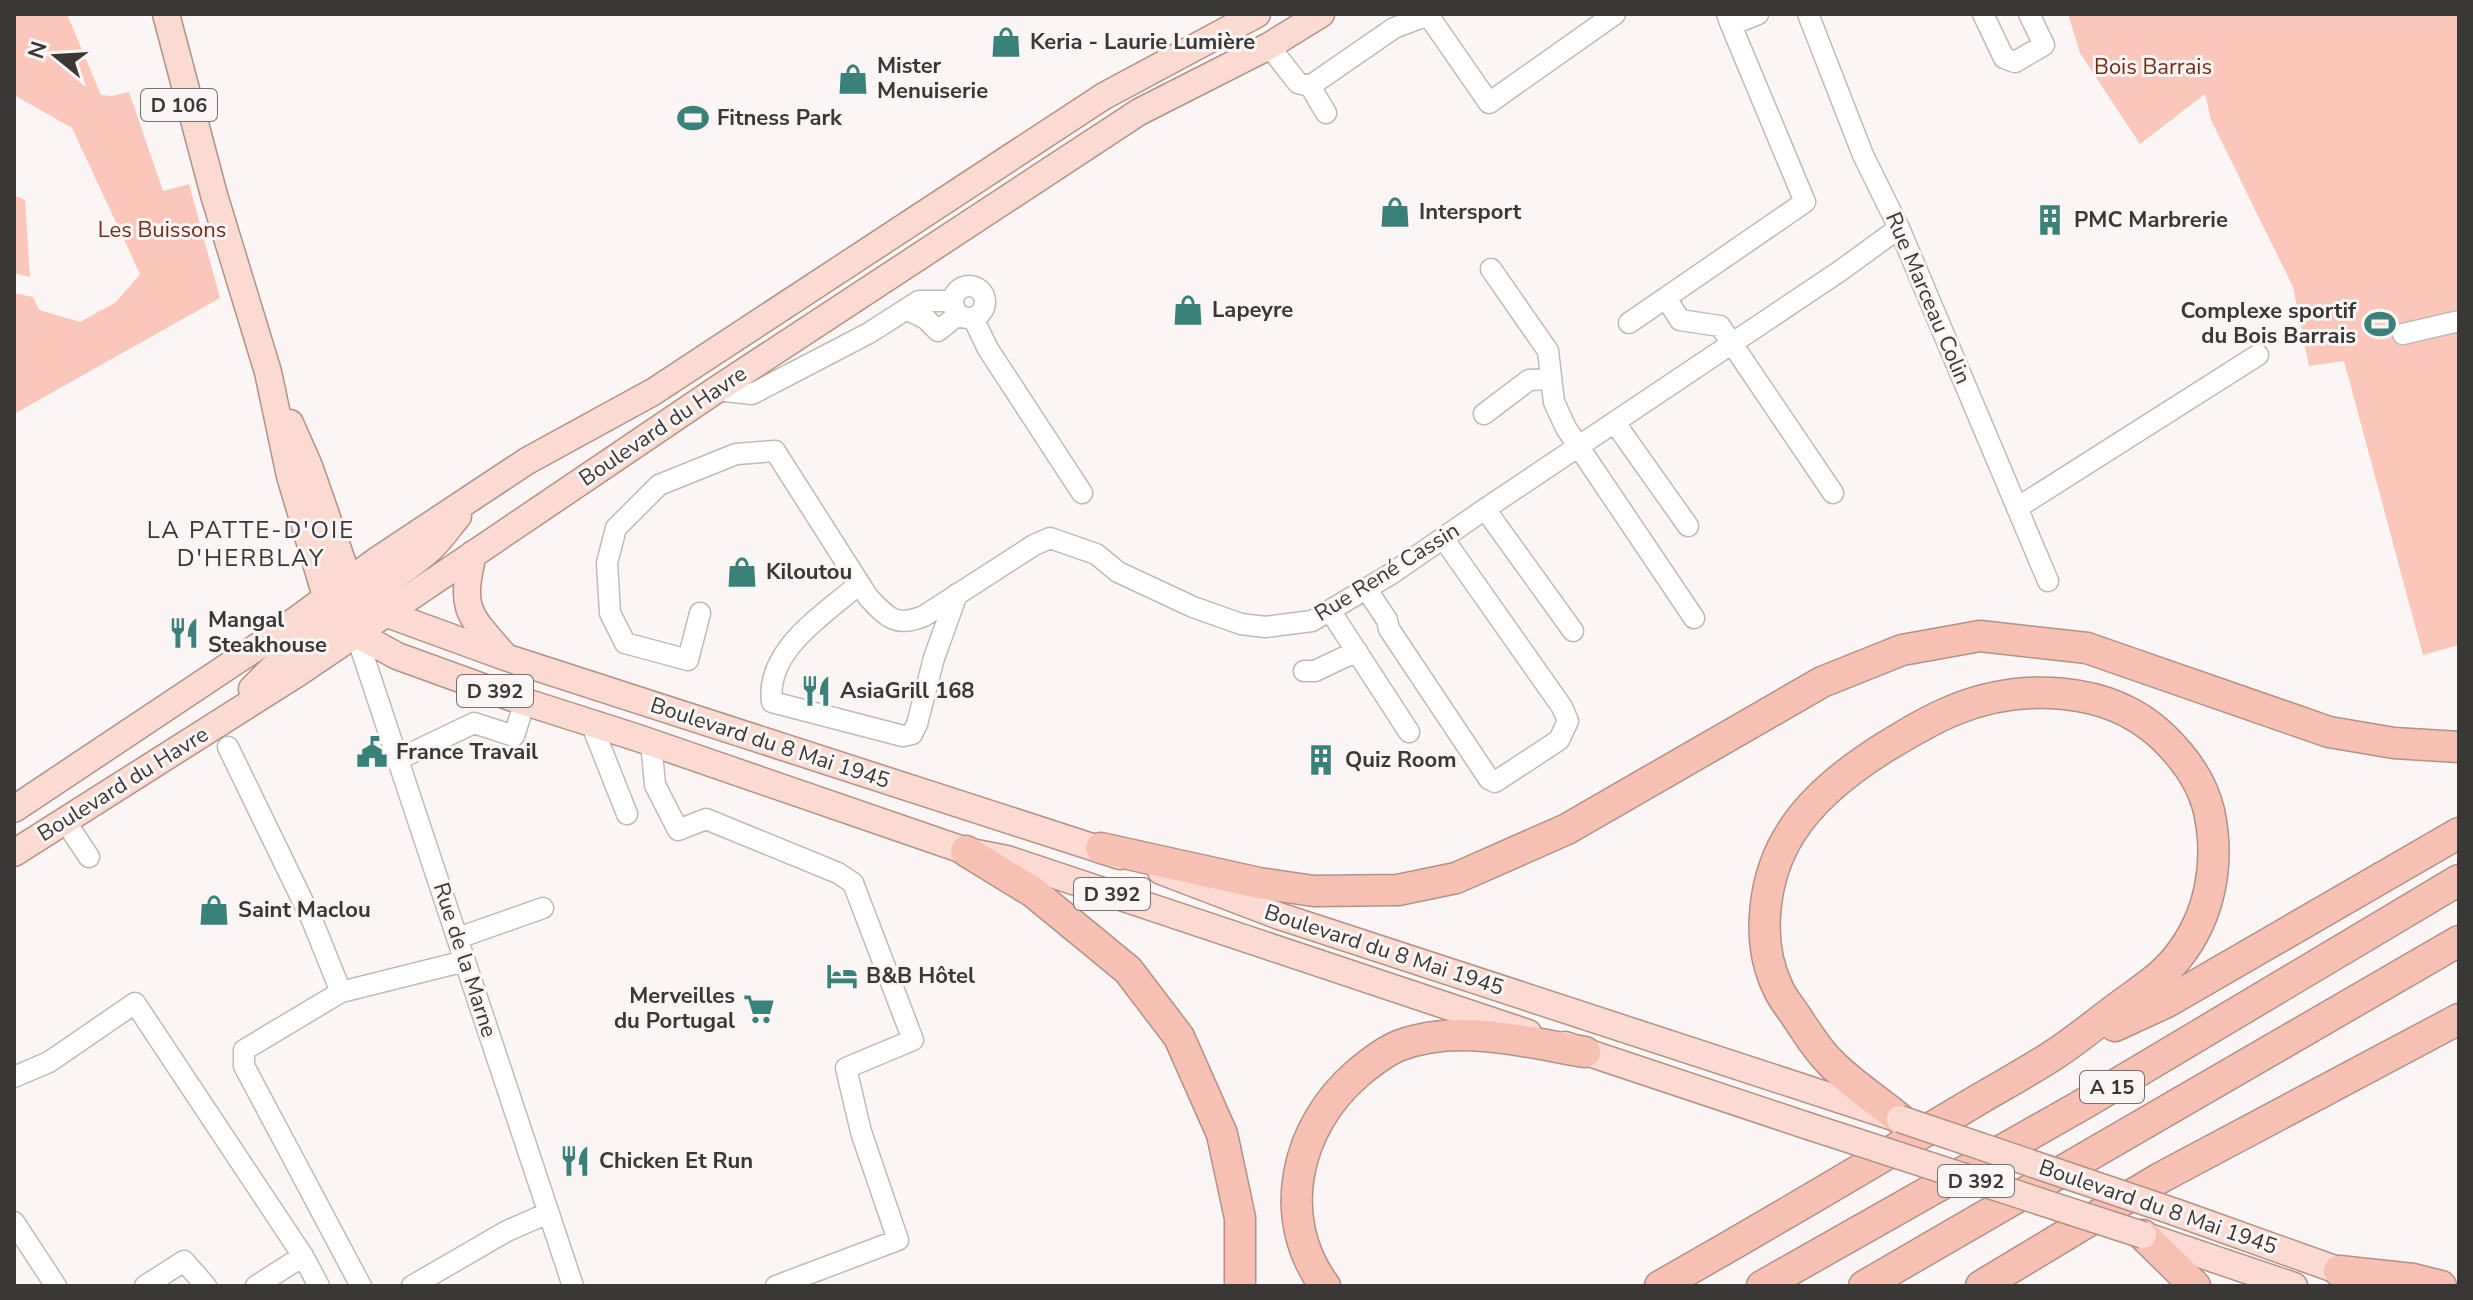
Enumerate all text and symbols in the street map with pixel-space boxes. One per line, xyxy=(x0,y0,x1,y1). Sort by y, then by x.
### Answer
north arrow xyxy=(16,16,96,96)
shop icon: Keria - Laurie Lumière xyxy=(989,25,1023,59)
place label: Keria - Laurie Lumière xyxy=(1030,27,1255,57)
text: N xyxy=(21,38,55,63)
place label: Mister Menuiserie xyxy=(877,51,988,106)
park label: Bois Barrais xyxy=(2094,52,2212,82)
shop icon: Mister Menuiserie xyxy=(836,62,870,96)
road number: D 106 xyxy=(141,89,217,121)
sports icon: Fitness Park xyxy=(676,101,710,135)
place label: Fitness Park xyxy=(717,103,843,133)
shop icon: Intersport xyxy=(1378,195,1412,229)
place label: Intersport xyxy=(1419,197,1522,227)
building icon: PMC Marbrerie xyxy=(2033,203,2067,237)
place label: PMC Marbrerie xyxy=(2074,205,2228,235)
street label: Rue Marceau Colin xyxy=(1878,207,1978,389)
park label: Les Buissons xyxy=(98,215,226,245)
shop icon: Lapeyre xyxy=(1171,293,1205,327)
place label: Lapeyre xyxy=(1212,295,1293,325)
place label: Complexe sportif du Bois Barrais xyxy=(2180,296,2357,351)
sports icon: Complexe sportif du Bois Barrais xyxy=(2363,307,2397,341)
street label: Boulevard du Havre xyxy=(573,359,753,493)
district label: LA PATTE-D'OIE D'HERBLAY xyxy=(147,514,355,574)
street label: Rue René Cassin xyxy=(1309,515,1465,629)
shop icon: Kiloutou xyxy=(725,555,759,589)
place label: Kiloutou xyxy=(766,557,852,587)
place label: Mangal Steakhouse xyxy=(208,605,327,660)
restaurant icon: Mangal Steakhouse xyxy=(167,616,201,650)
restaurant icon: AsiaGrill 168 xyxy=(799,674,833,708)
road number: D 392 xyxy=(457,675,533,707)
place label: AsiaGrill 168 xyxy=(840,676,975,706)
street label: Boulevard du 8 Mai 1945 xyxy=(646,690,894,796)
street label: Boulevard du Havre xyxy=(32,719,214,849)
public building icon: France Travail xyxy=(355,735,389,769)
place label: France Travail xyxy=(396,737,538,767)
building icon: Quiz Room xyxy=(1304,743,1338,777)
place label: Quiz Room xyxy=(1345,745,1456,775)
road number: D 392 xyxy=(1074,878,1150,910)
street label: Rue de la Marne xyxy=(426,879,504,1041)
shop icon: Saint Maclou xyxy=(197,893,231,927)
place label: Saint Maclou xyxy=(238,895,371,925)
street label: Boulevard du 8 Mai 1945 xyxy=(1260,897,1508,1003)
hotel icon: B&B Hôtel xyxy=(825,959,859,993)
place label: B&B Hôtel xyxy=(866,961,975,991)
place label: Merveilles du Portugal xyxy=(614,981,735,1036)
supermarket icon: Merveilles du Portugal xyxy=(742,992,776,1026)
road number: A 15 xyxy=(2080,1071,2144,1103)
restaurant icon: Chicken Et Run xyxy=(558,1144,592,1178)
place label: Chicken Et Run xyxy=(599,1146,753,1176)
street label: Boulevard du 8 Mai 1945 xyxy=(2035,1152,2281,1262)
road number: D 392 xyxy=(1938,1165,2014,1197)

